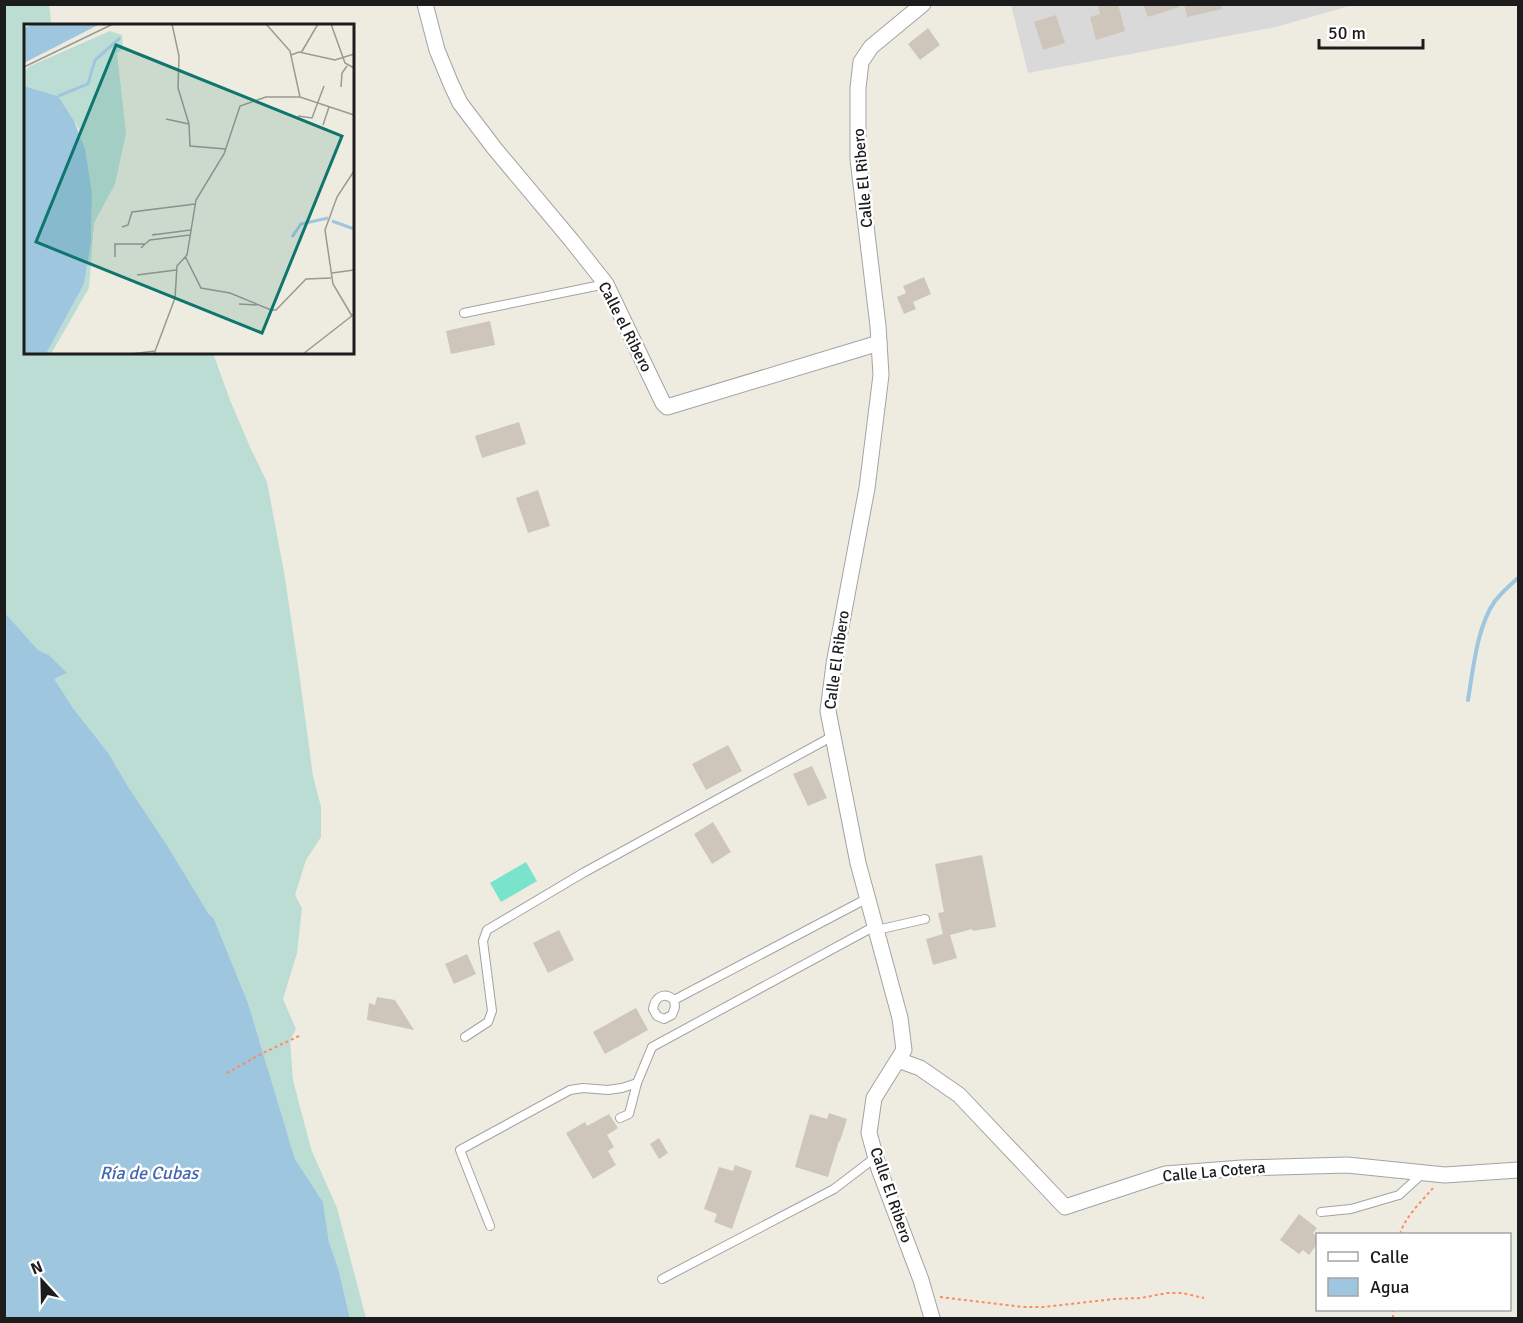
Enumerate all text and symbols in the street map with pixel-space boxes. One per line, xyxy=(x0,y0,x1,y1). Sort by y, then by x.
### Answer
scale bar xyxy=(1319,12,1422,50)
text: 50 m xyxy=(1328,22,1366,44)
inset map xyxy=(24,24,354,354)
street label: Calle El Ribero xyxy=(849,127,877,229)
street label: Calle el Ribero xyxy=(594,278,656,376)
street label: Calle El Ribero xyxy=(820,609,854,711)
street label: Calle El Ribero xyxy=(865,1145,917,1245)
street label: Calle La Cotera xyxy=(1162,1158,1266,1186)
water label: Ría de Cubas xyxy=(100,1162,200,1184)
legend xyxy=(1316,1233,1511,1311)
text: Calle xyxy=(1370,1246,1409,1268)
north arrow xyxy=(12,1251,72,1311)
text: N xyxy=(28,1257,46,1279)
text: Agua xyxy=(1370,1276,1409,1298)

